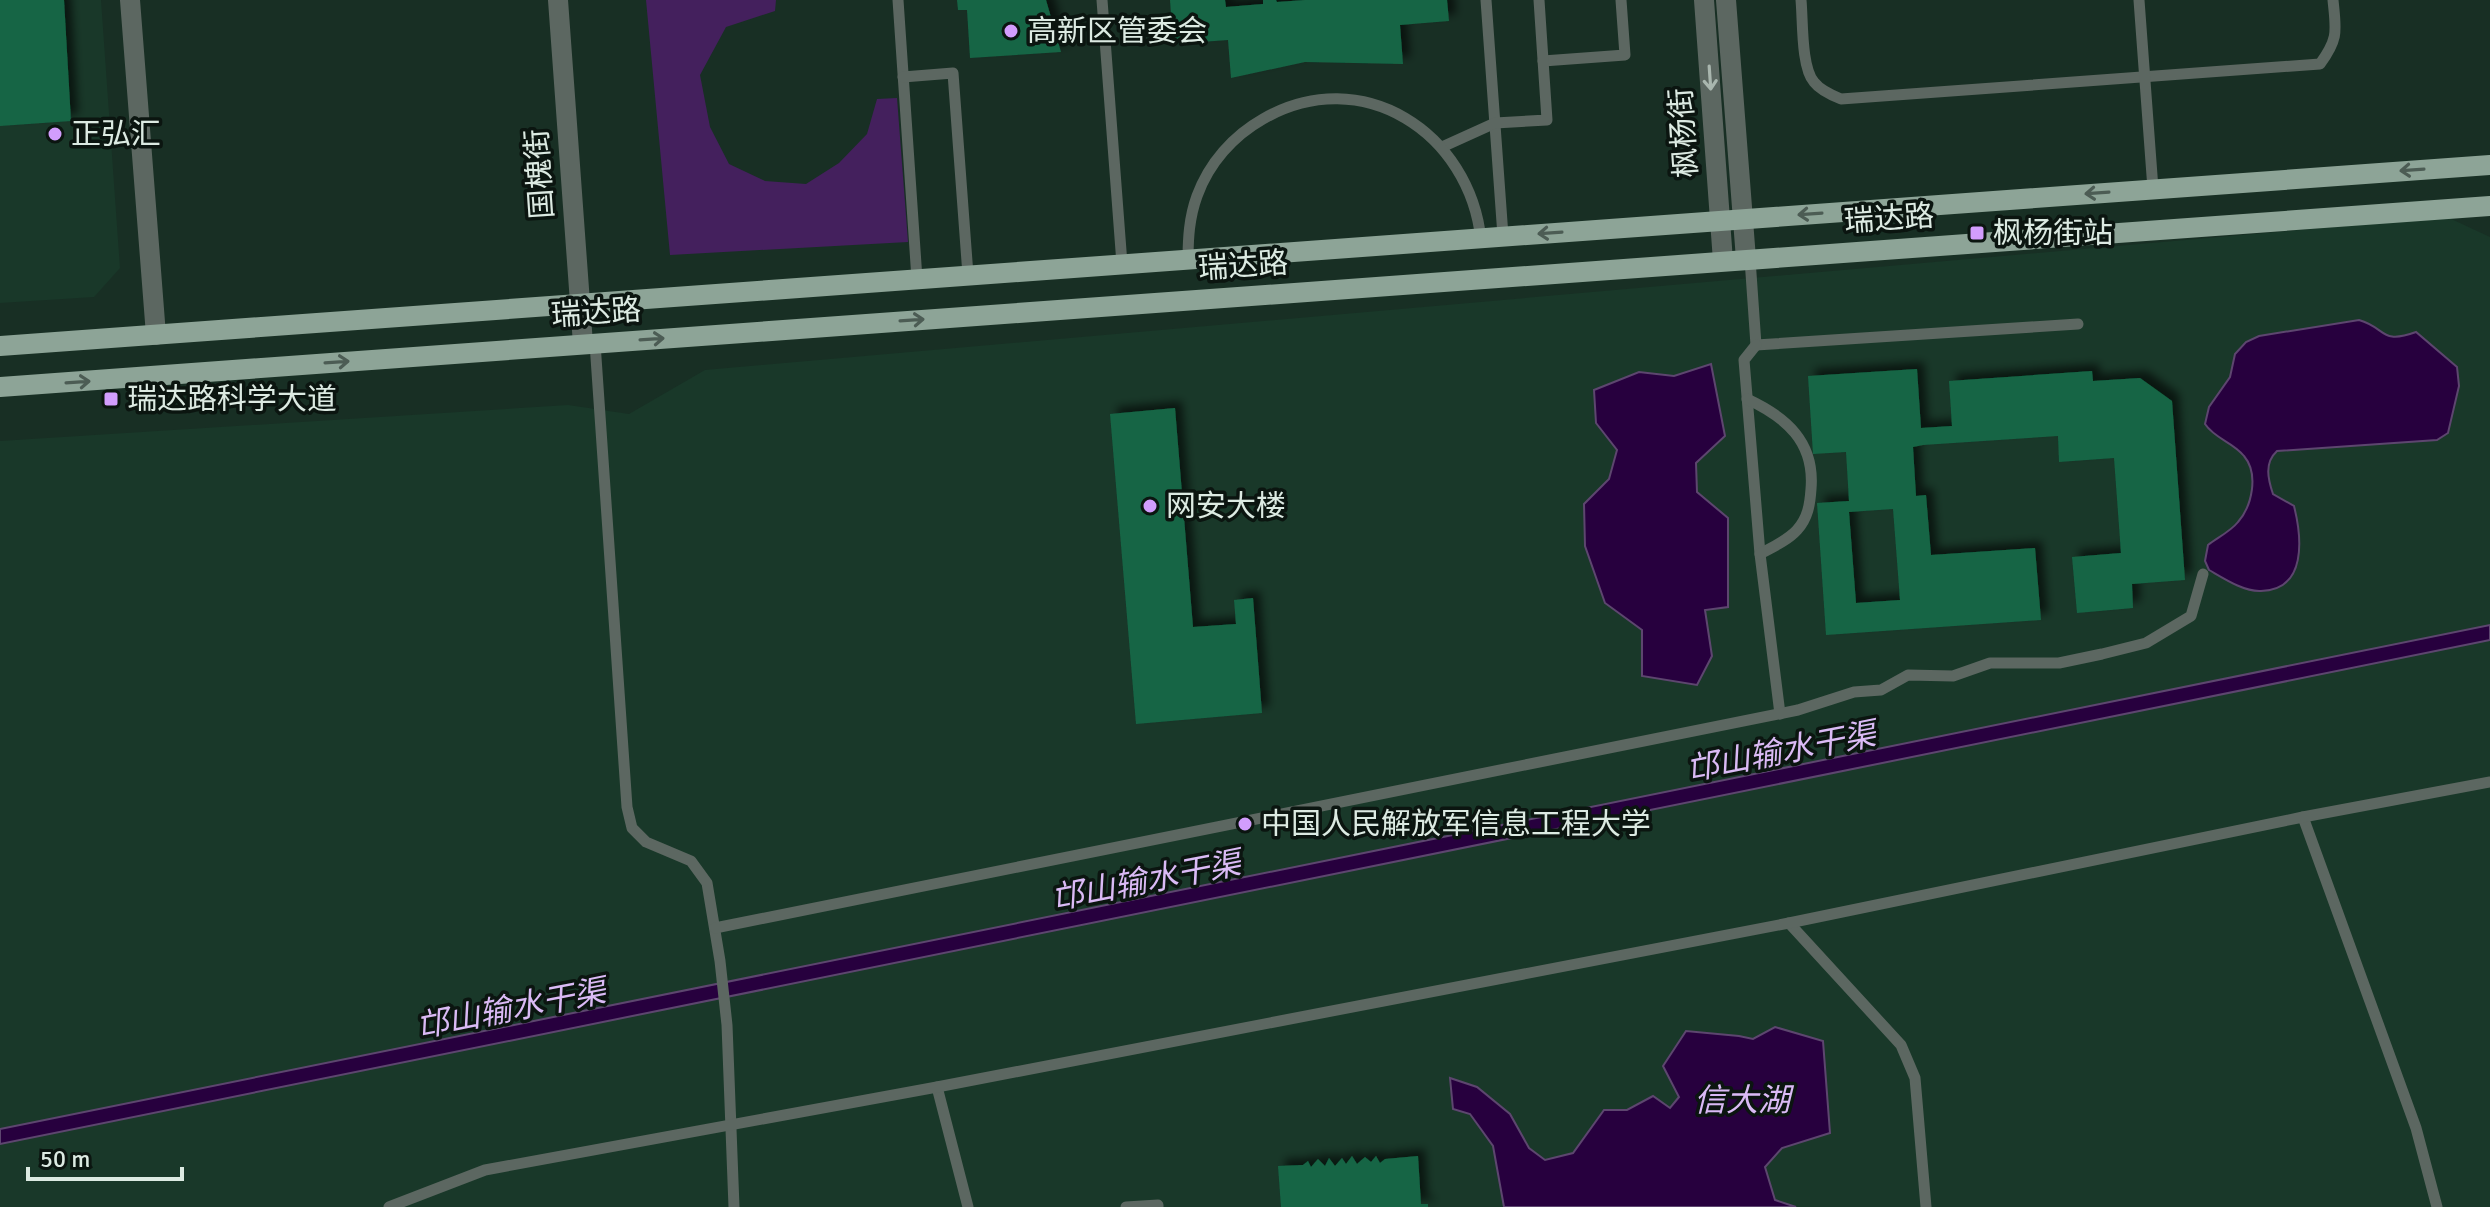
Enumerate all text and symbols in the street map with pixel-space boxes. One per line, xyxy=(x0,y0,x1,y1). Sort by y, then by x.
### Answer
place label: 高新区管委会 xyxy=(1027,13,1207,50)
marker: 高新区管委会 xyxy=(1002,22,1020,40)
one-way arrow xyxy=(1702,64,1717,91)
street label: 枫杨街 xyxy=(1662,87,1706,179)
place label: 正弘汇 xyxy=(71,116,161,153)
marker: 正弘汇 xyxy=(46,125,64,143)
street label: 国槐街 xyxy=(518,128,562,220)
one-way arrow xyxy=(2399,163,2426,178)
one-way arrow xyxy=(2084,186,2111,201)
street label: 瑞达路 xyxy=(1843,197,1935,241)
one-way arrow xyxy=(1797,207,1824,222)
place label: 枫杨街站 xyxy=(1993,215,2113,252)
marker: 枫杨街站 xyxy=(1968,224,1986,242)
one-way arrow xyxy=(1537,226,1564,241)
street label: 瑞达路 xyxy=(1197,244,1289,288)
street label: 瑞达路 xyxy=(550,291,642,335)
one-way arrow xyxy=(898,312,924,327)
one-way arrow xyxy=(638,331,665,346)
one-way arrow xyxy=(323,354,350,369)
one-way arrow xyxy=(64,374,91,389)
place label: 瑞达路科学大道 xyxy=(127,381,337,418)
marker: 瑞达路科学大道 xyxy=(102,390,120,408)
place label: 网安大楼 xyxy=(1166,488,1286,525)
marker: 网安大楼 xyxy=(1141,497,1159,515)
water label: 邙山输水干渠 xyxy=(1683,714,1883,789)
place label: 中国人民解放军信息工程大学 xyxy=(1261,806,1651,843)
marker: 中国人民解放军信息工程大学 xyxy=(1236,815,1254,833)
water label: 邙山输水干渠 xyxy=(1048,843,1248,918)
water label: 邙山输水干渠 xyxy=(413,971,613,1046)
water label: 信大湖 xyxy=(1694,1081,1795,1120)
scale bar xyxy=(28,1131,182,1181)
text: 50 m xyxy=(40,1144,90,1174)

